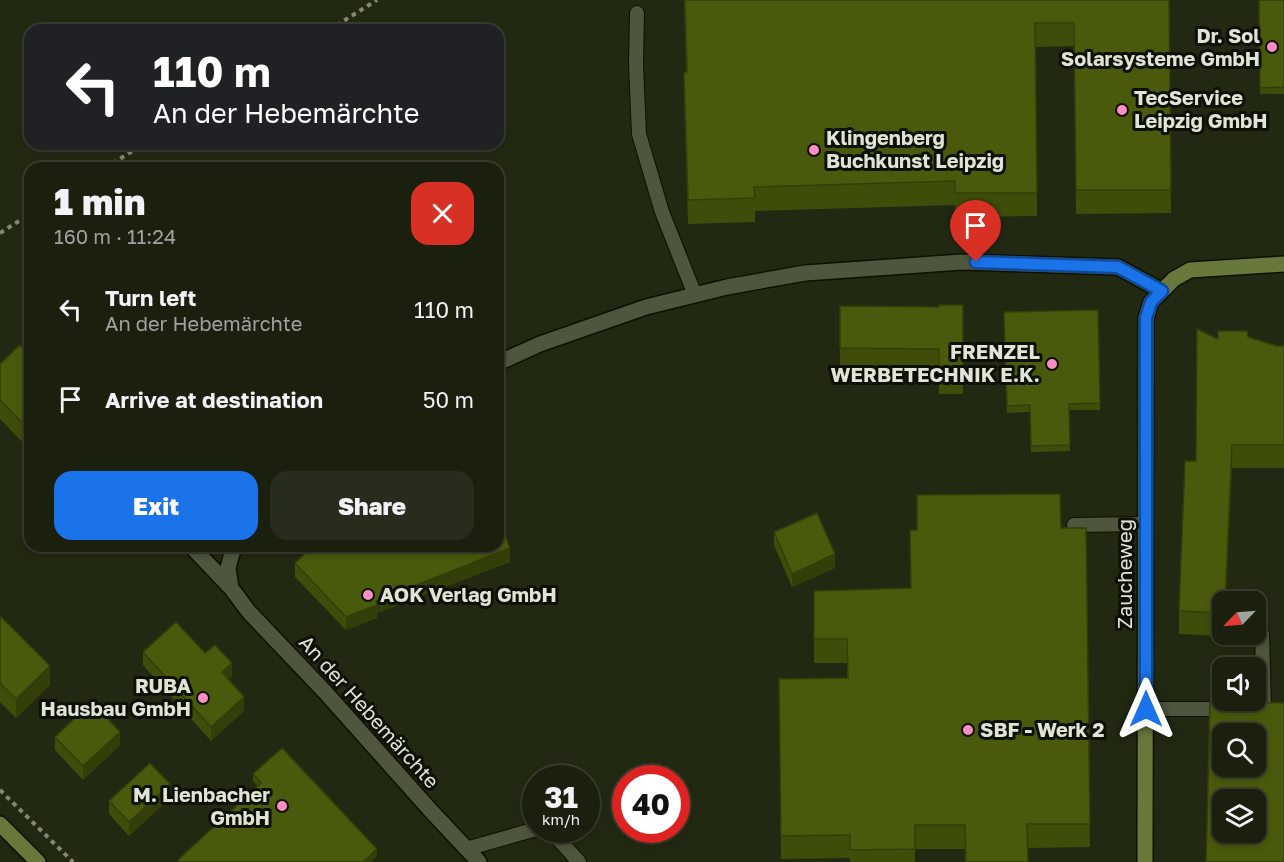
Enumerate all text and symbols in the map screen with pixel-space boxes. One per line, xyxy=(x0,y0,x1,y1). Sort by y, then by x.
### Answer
place label: Dr. Sol Solarsysteme GmbH xyxy=(1061,23,1260,70)
marker: Dr. Sol Solarsysteme GmbH xyxy=(1265,40,1279,54)
text: 110 m xyxy=(153,46,271,96)
icon: left xyxy=(54,48,132,126)
place label: TecService Leipzig GmbH xyxy=(1134,85,1268,132)
text: An der Hebemärchte xyxy=(153,97,419,129)
marker: TecService Leipzig GmbH xyxy=(1115,103,1129,117)
place label: Klingenberg Buchkunst Leipzig xyxy=(826,125,1004,172)
marker: Klingenberg Buchkunst Leipzig xyxy=(807,143,821,157)
text: 1 min xyxy=(54,180,145,223)
button: close xyxy=(411,182,474,245)
pin xyxy=(950,200,1001,262)
icon: arrive xyxy=(959,209,992,242)
text: 160 m · 11:24 xyxy=(54,224,176,248)
text: Turn left xyxy=(105,284,196,311)
icon: left xyxy=(54,293,87,326)
text: 110 m xyxy=(414,296,474,323)
text: An der Hebemärchte xyxy=(105,311,302,335)
place label: FRENZEL WERBETECHNIK E.K. xyxy=(831,339,1040,386)
marker: FRENZEL WERBETECHNIK E.K. xyxy=(1045,357,1059,371)
icon: arrive xyxy=(54,383,87,416)
text: Arrive at destination xyxy=(105,386,323,413)
text: 50 m xyxy=(423,386,474,413)
button: Exit xyxy=(54,471,258,540)
button: Share xyxy=(270,471,474,540)
street label: Zaucheweg xyxy=(1112,519,1136,629)
place label: AOK Verlag GmbH xyxy=(380,582,557,606)
marker: AOK Verlag GmbH xyxy=(361,588,375,602)
north arrow xyxy=(1212,591,1266,645)
map controls xyxy=(1212,591,1266,843)
street label: An der Hebemärchte xyxy=(295,630,445,793)
button: sound xyxy=(1212,657,1266,711)
place label: RUBA Hausbau GmbH xyxy=(41,673,191,720)
position arrow xyxy=(1114,677,1178,741)
marker: RUBA Hausbau GmbH xyxy=(196,691,210,705)
place label: SBF - Werk 2 xyxy=(980,717,1104,741)
marker: SBF - Werk 2 xyxy=(961,723,975,737)
button: search xyxy=(1212,723,1266,777)
speed limit sign: 40 xyxy=(612,765,690,843)
text: 31 xyxy=(544,779,578,815)
place label: M. Lienbacher GmbH xyxy=(133,782,270,829)
button: layers xyxy=(1212,789,1266,843)
marker: M. Lienbacher GmbH xyxy=(275,799,289,813)
text: km/h xyxy=(542,810,580,828)

